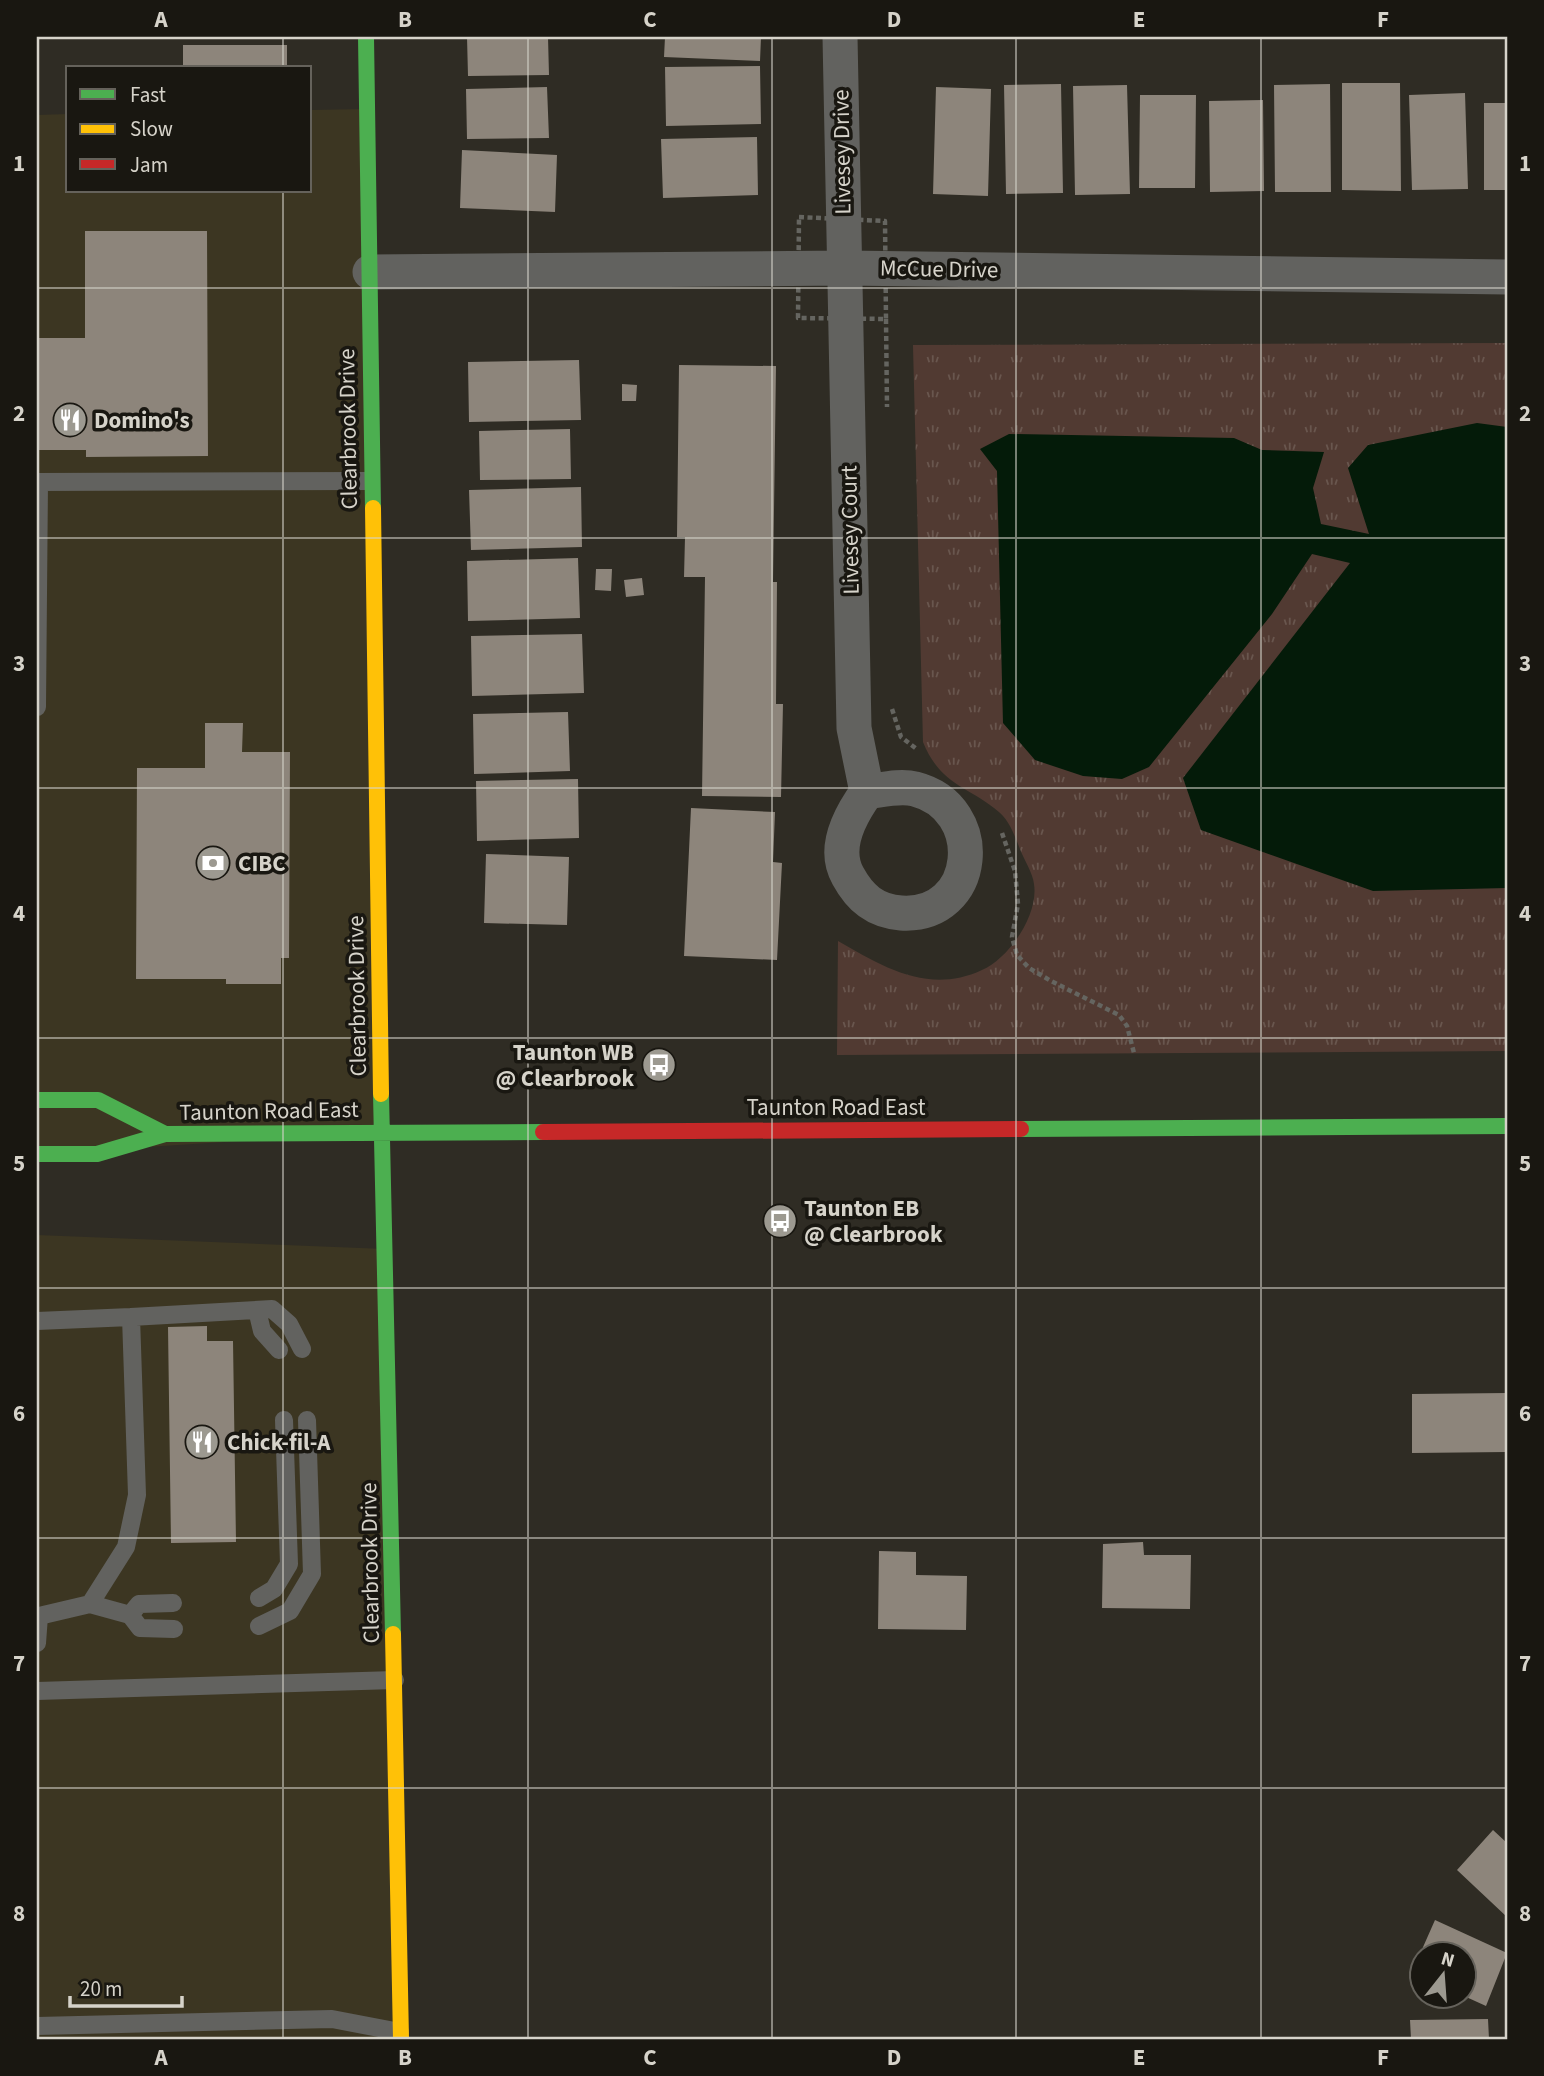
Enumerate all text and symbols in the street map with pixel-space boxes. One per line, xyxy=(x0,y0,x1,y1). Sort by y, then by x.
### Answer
text: A xyxy=(153,3,168,36)
text: B xyxy=(398,3,412,36)
text: C xyxy=(643,3,657,36)
text: D xyxy=(887,3,901,36)
text: E xyxy=(1133,3,1145,36)
text: F xyxy=(1377,3,1389,36)
legend xyxy=(66,66,312,192)
text: Fast xyxy=(130,80,166,110)
street label: Livesey Drive xyxy=(824,89,860,215)
text: Slow xyxy=(130,114,173,144)
text: 1 xyxy=(13,147,25,180)
text: 1 xyxy=(1519,147,1531,180)
text: Jam xyxy=(130,150,168,180)
street label: McCue Drive xyxy=(879,251,999,287)
street label: Clearbrook Drive xyxy=(330,348,366,510)
text: 2 xyxy=(13,397,25,430)
text: 2 xyxy=(1519,397,1531,430)
restaurant icon: Domino's xyxy=(51,401,89,439)
place label: Domino's xyxy=(94,404,190,437)
street label: Livesey Court xyxy=(832,465,868,595)
text: 3 xyxy=(13,647,25,680)
text: 3 xyxy=(1519,647,1531,680)
bank icon: CIBC xyxy=(194,844,232,882)
place label: CIBC xyxy=(238,847,286,880)
text: 4 xyxy=(13,897,25,930)
text: 4 xyxy=(1519,897,1531,930)
street label: Clearbrook Drive xyxy=(339,915,375,1077)
place label: Taunton WB @ Clearbrook xyxy=(496,1036,634,1095)
bus stop icon: Taunton WB @ Clearbrook xyxy=(640,1046,678,1084)
street label: Taunton Road East xyxy=(746,1091,926,1124)
street label: Taunton Road East xyxy=(179,1093,359,1129)
text: 5 xyxy=(13,1147,25,1180)
text: 5 xyxy=(1519,1147,1531,1180)
place label: Taunton EB @ Clearbrook xyxy=(804,1192,943,1251)
bus stop icon: Taunton EB @ Clearbrook xyxy=(761,1202,799,1240)
text: 6 xyxy=(13,1397,25,1430)
text: 6 xyxy=(1519,1397,1531,1430)
restaurant icon: Chick-fil-A xyxy=(183,1423,221,1461)
place label: Chick-fil-A xyxy=(227,1426,331,1459)
street label: Clearbrook Drive xyxy=(352,1482,388,1644)
text: 7 xyxy=(13,1647,25,1680)
text: 7 xyxy=(1519,1647,1531,1680)
text: 8 xyxy=(13,1897,25,1930)
text: 8 xyxy=(1519,1897,1531,1930)
north arrow xyxy=(1408,1940,1478,2010)
text: N xyxy=(1438,1945,1458,1975)
scale bar xyxy=(70,1964,182,2008)
text: 20 m xyxy=(80,1974,122,2004)
text: A xyxy=(153,2041,168,2074)
text: B xyxy=(398,2041,412,2074)
text: C xyxy=(643,2041,657,2074)
text: D xyxy=(887,2041,901,2074)
text: E xyxy=(1133,2041,1145,2074)
text: F xyxy=(1377,2041,1389,2074)

